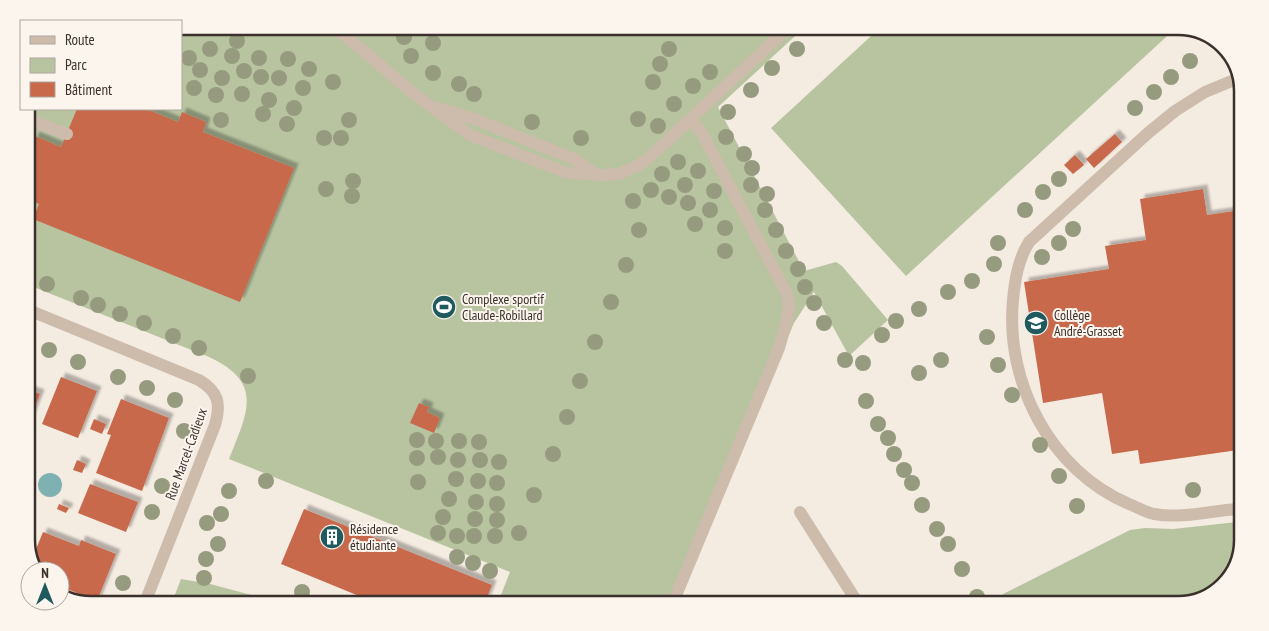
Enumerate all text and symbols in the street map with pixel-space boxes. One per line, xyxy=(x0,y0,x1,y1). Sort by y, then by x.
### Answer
legend xyxy=(20,20,182,110)
text: Route xyxy=(65,30,95,49)
text: Parc xyxy=(65,55,87,74)
text: Bâtiment xyxy=(65,80,112,99)
place label: Complexe sportif Claude-Robillard xyxy=(462,290,544,324)
sports icon: Complexe sportif Claude-Robillard xyxy=(431,294,457,320)
place label: Collège André-Grasset xyxy=(1054,306,1122,340)
school or university icon: Collège André-Grasset xyxy=(1023,310,1049,336)
street label: Rue Marcel-Cadieux xyxy=(161,405,211,502)
place label: Résidence étudiante xyxy=(350,520,398,554)
building icon: Résidence étudiante xyxy=(319,524,345,550)
north arrow xyxy=(20,561,70,611)
text: N xyxy=(41,564,49,582)

